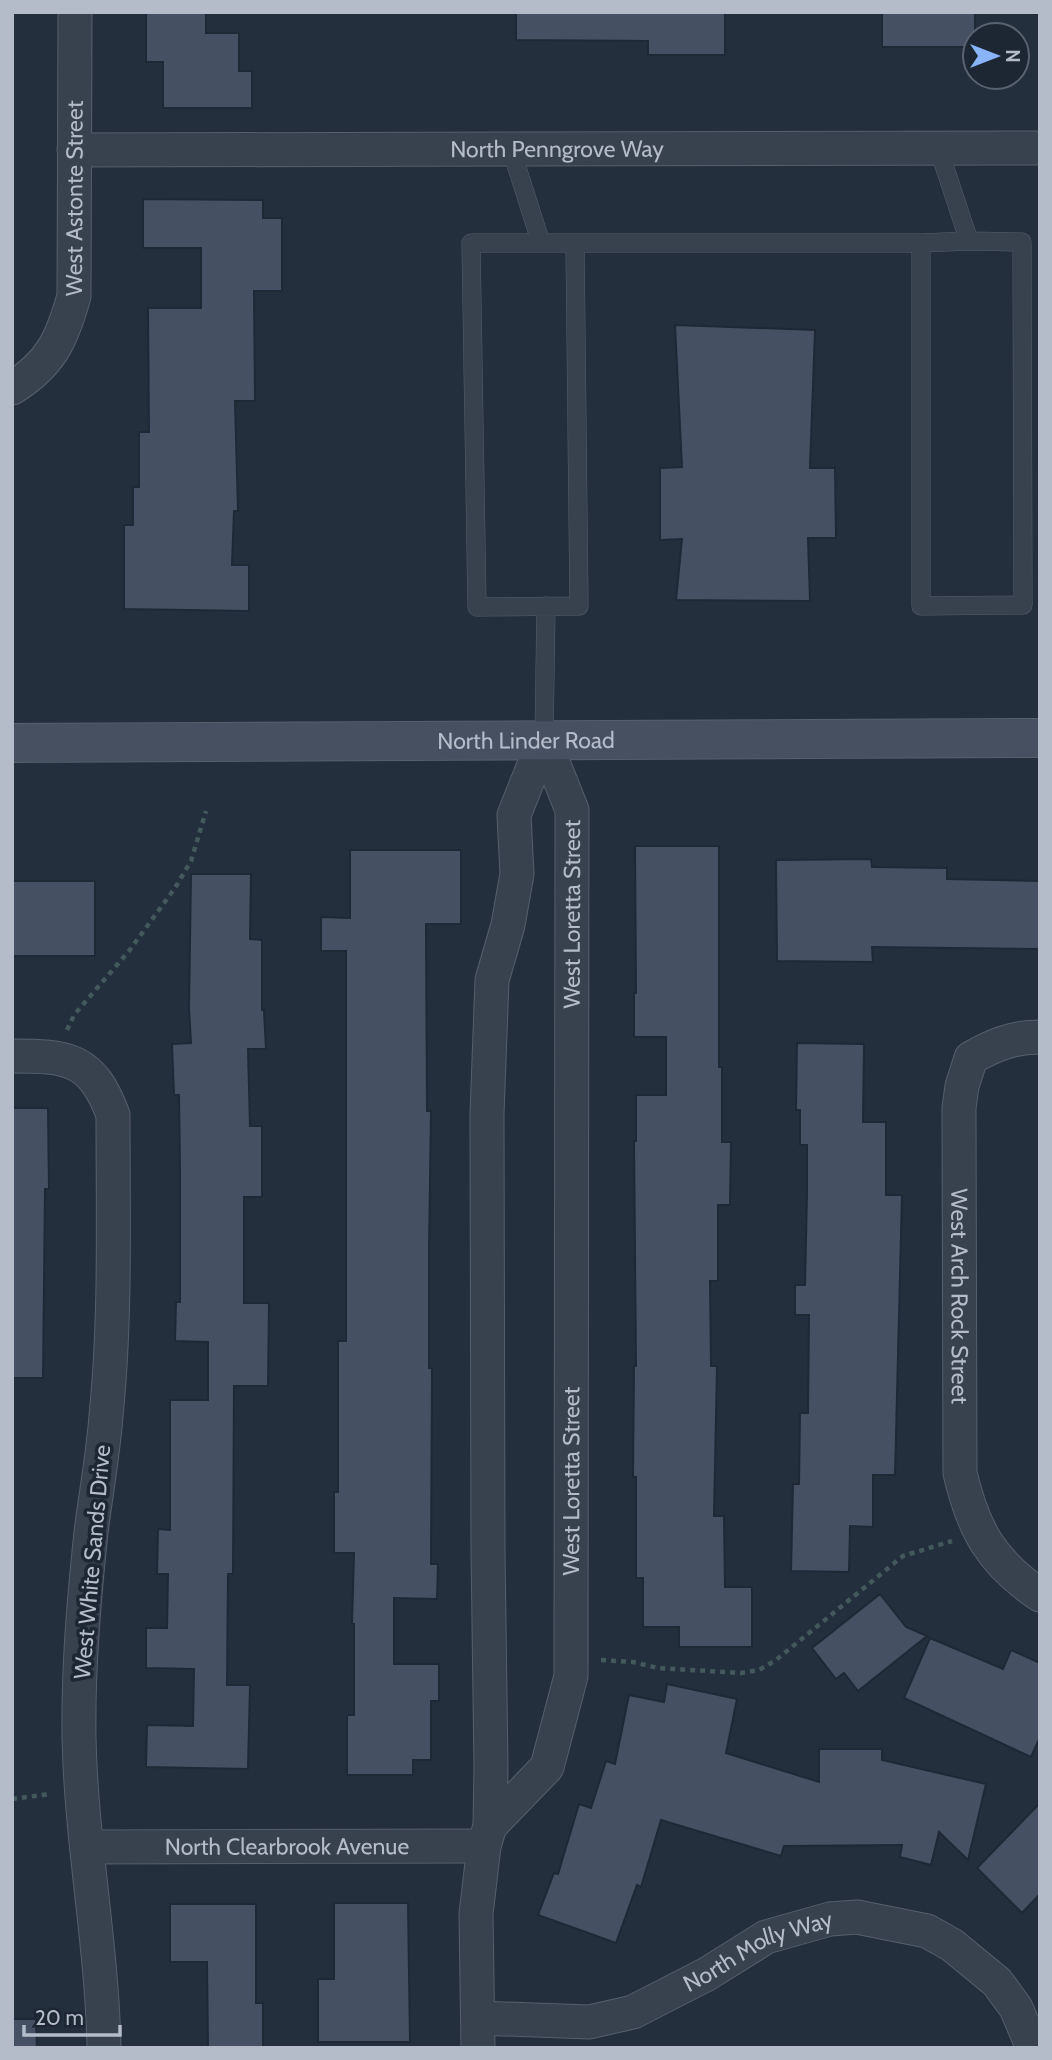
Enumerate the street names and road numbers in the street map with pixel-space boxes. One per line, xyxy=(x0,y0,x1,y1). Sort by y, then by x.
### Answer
street label: West Astonte Street xyxy=(60,100,89,296)
street label: North Penngrove Way xyxy=(450,135,664,163)
street label: North Linder Road xyxy=(437,726,615,755)
street label: West Loretta Street xyxy=(558,819,586,1009)
street label: West Arch Rock Street xyxy=(945,1189,974,1404)
street label: West Loretta Street xyxy=(557,1386,585,1576)
street label: West White Sands Drive xyxy=(68,1443,116,1680)
street label: North Clearbrook Avenue xyxy=(165,1832,409,1861)
street label: North Molly Way xyxy=(679,1905,836,1998)

